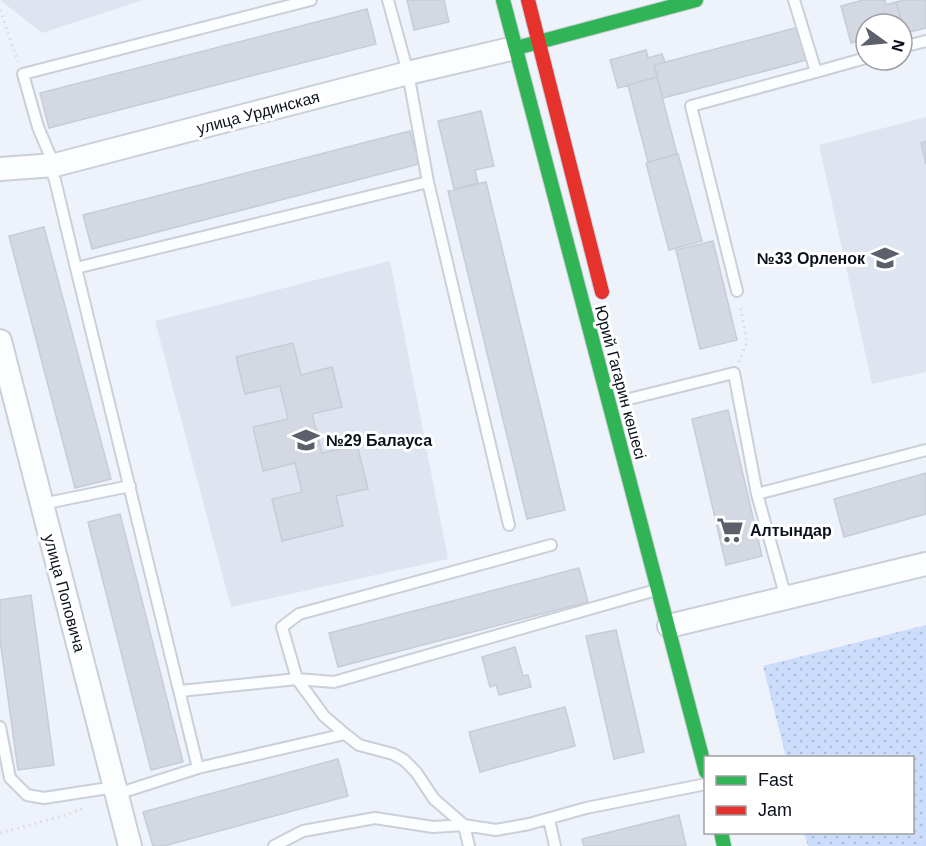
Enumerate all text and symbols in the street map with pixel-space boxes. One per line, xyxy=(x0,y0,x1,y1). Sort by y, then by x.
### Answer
north arrow xyxy=(854,12,914,72)
text: N xyxy=(888,38,908,54)
street label: улица Урдинская xyxy=(195,88,321,137)
school or university icon: №33 Орленок xyxy=(870,243,900,273)
place label: №33 Орленок xyxy=(757,250,866,267)
street label: Юрий Гагарин көшесі xyxy=(592,303,649,461)
school or university icon: №29 Балауса xyxy=(291,425,321,455)
place label: №29 Балауса xyxy=(326,432,432,449)
supermarket icon: Алтындар xyxy=(715,515,745,545)
place label: Алтындар xyxy=(750,522,832,539)
street label: улица Поповича xyxy=(41,532,88,654)
legend xyxy=(704,756,914,834)
text: Fast xyxy=(758,770,793,790)
text: Jam xyxy=(758,800,792,820)

